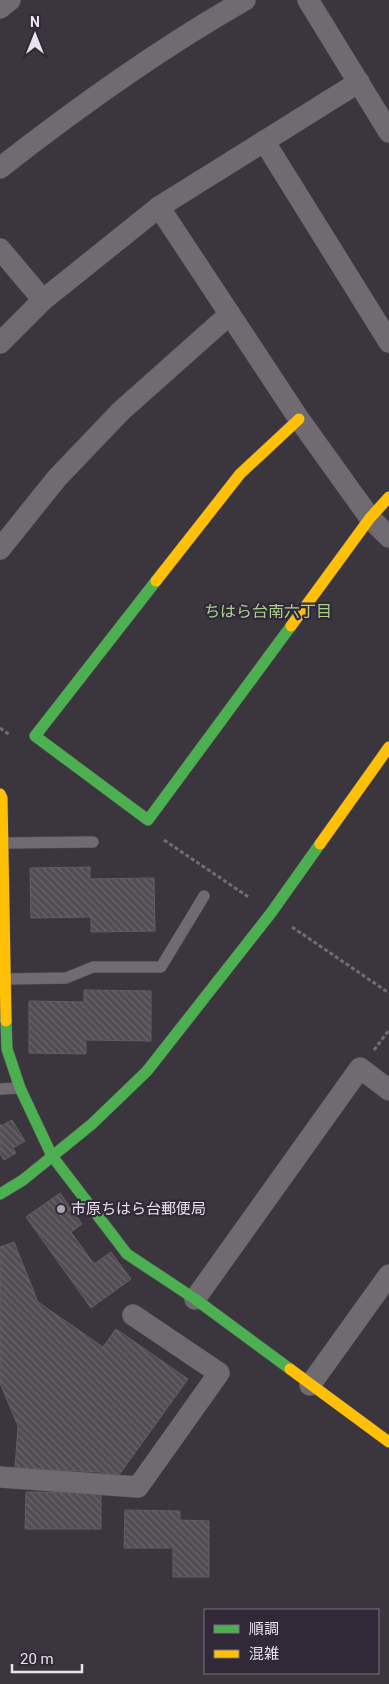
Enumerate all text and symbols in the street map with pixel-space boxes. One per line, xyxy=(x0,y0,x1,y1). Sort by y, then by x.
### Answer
north arrow xyxy=(10,10,60,60)
text: N xyxy=(30,14,40,30)
district label: ちはら台南六丁目 xyxy=(204,602,332,621)
place label: 市原ちはら台郵便局 xyxy=(71,1200,206,1218)
marker: 市原ちはら台郵便局 xyxy=(55,1203,67,1215)
legend xyxy=(204,1609,379,1674)
text: 順調 xyxy=(249,1620,279,1638)
scale bar xyxy=(12,1642,82,1674)
text: 混雑 xyxy=(249,1645,279,1663)
text: 20 m xyxy=(20,1650,54,1668)

